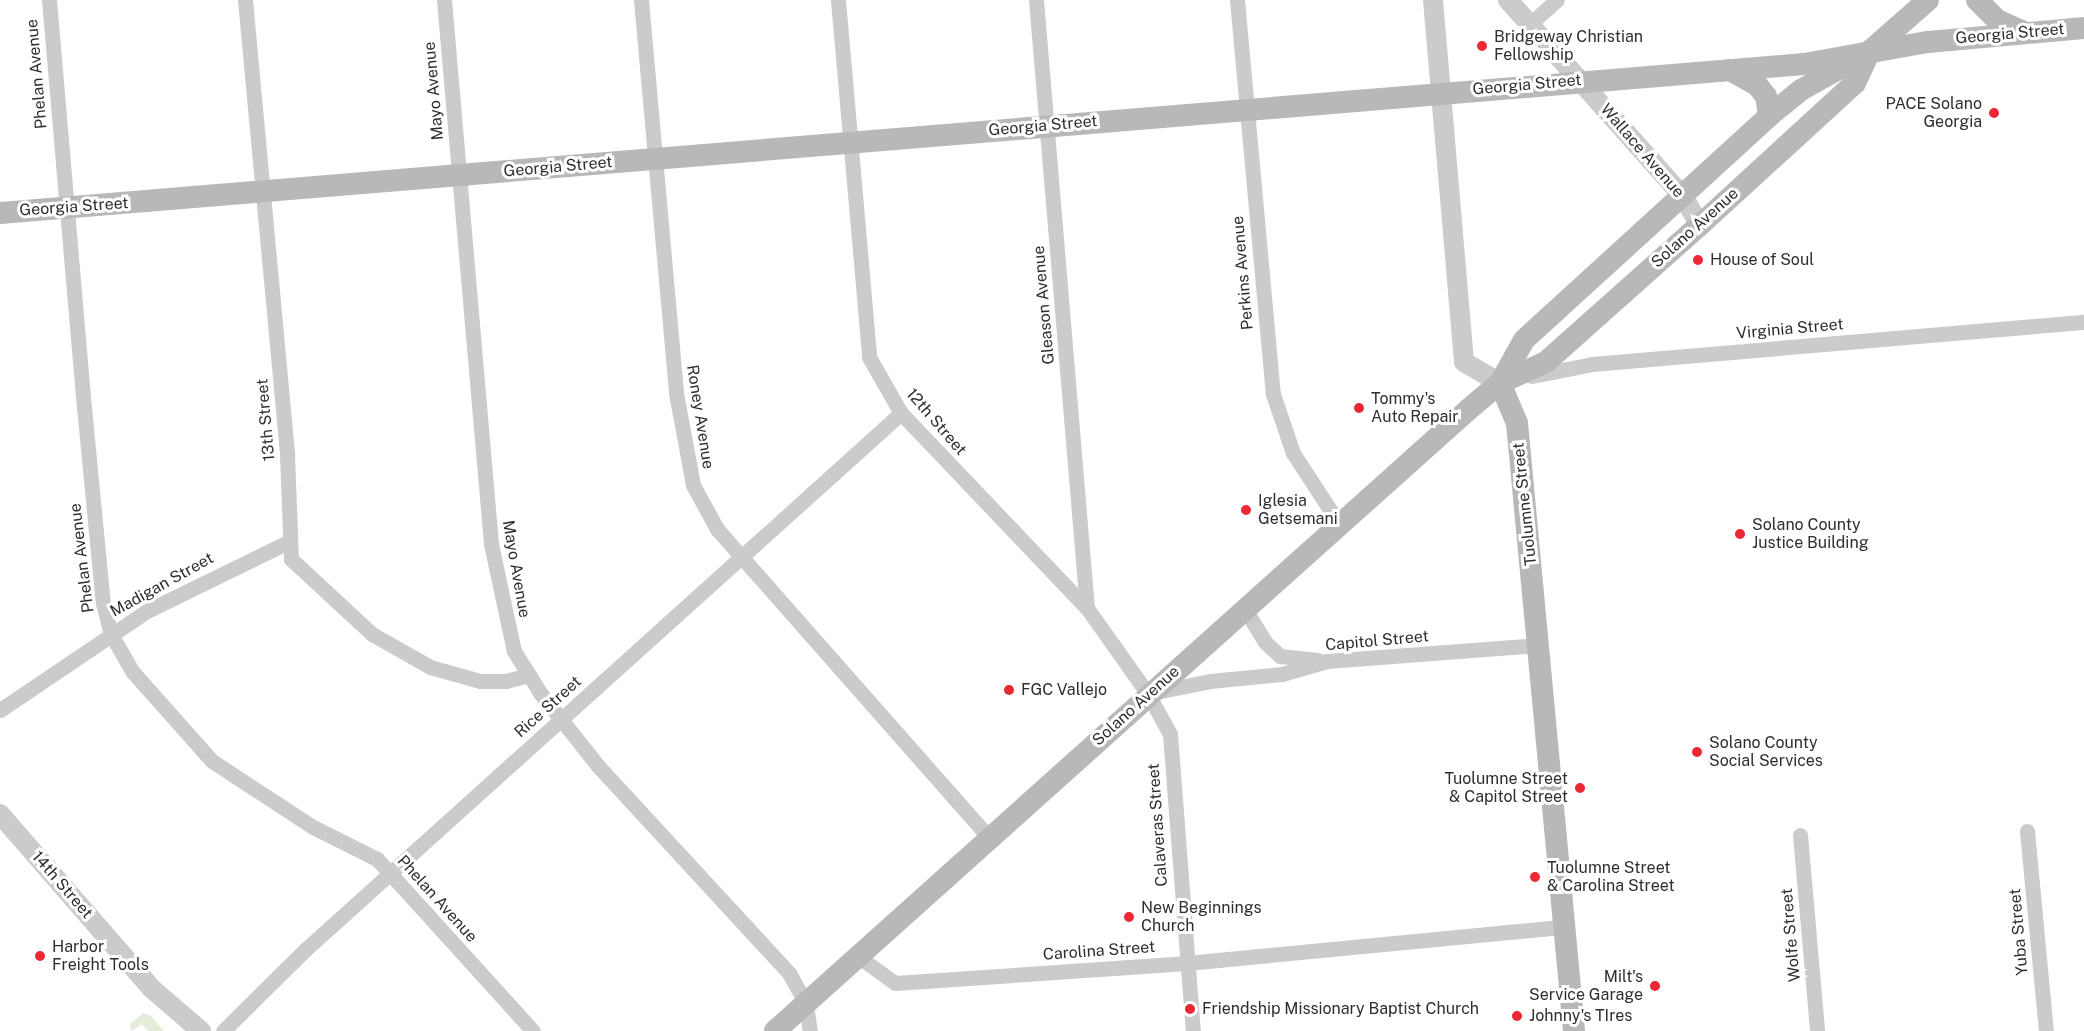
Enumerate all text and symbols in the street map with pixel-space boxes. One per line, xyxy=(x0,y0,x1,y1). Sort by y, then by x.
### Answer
street label: Phelan Avenue xyxy=(23,18,51,130)
street label: Georgia Street xyxy=(1955,20,2065,48)
place label: Bridgeway Christian Fellowship xyxy=(1494,27,1643,65)
marker: Bridgeway Christian Fellowship xyxy=(1475,39,1489,53)
street label: Mayo Avenue xyxy=(420,41,448,141)
street label: Georgia Street xyxy=(1472,71,1582,99)
place label: PACE Solano Georgia xyxy=(1885,94,1982,132)
street label: Wallace Avenue xyxy=(1596,100,1688,202)
marker: PACE Solano Georgia xyxy=(1987,106,2001,120)
street label: Georgia Street xyxy=(988,112,1098,140)
street label: Georgia Street xyxy=(503,153,613,181)
street label: Solano Avenue xyxy=(1648,184,1742,272)
street label: Georgia Street xyxy=(19,194,129,220)
street label: Perkins Avenue xyxy=(1228,215,1258,331)
street label: Gleason Avenue xyxy=(1029,245,1059,365)
place label: House of Soul xyxy=(1710,250,1814,270)
marker: House of Soul xyxy=(1691,253,1705,267)
street label: Virginia Street xyxy=(1736,315,1844,343)
street label: Roney Avenue xyxy=(682,364,718,470)
street label: 13th Street xyxy=(253,378,279,462)
street label: 12th Street xyxy=(902,385,970,459)
place label: Tommy's Auto Repair xyxy=(1371,389,1459,427)
marker: Tommy's Auto Repair xyxy=(1352,401,1366,415)
street label: Tuolumne Street xyxy=(1509,441,1541,567)
place label: Iglesia Getsemani xyxy=(1258,491,1338,529)
street label: Phelan Avenue xyxy=(66,502,98,614)
marker: Iglesia Getsemani xyxy=(1239,503,1253,517)
place label: Solano County Justice Building xyxy=(1752,515,1869,553)
street label: Mayo Avenue xyxy=(498,519,534,619)
marker: Solano County Justice Building xyxy=(1733,527,1747,541)
street label: Madigan Street xyxy=(107,549,217,621)
street label: Capitol Street xyxy=(1324,627,1430,655)
street label: Solano Avenue xyxy=(1089,662,1183,750)
street label: Rice Street xyxy=(511,672,585,742)
place label: FGC Vallejo xyxy=(1021,680,1107,700)
marker: FGC Vallejo xyxy=(1002,683,1016,697)
place label: Solano County Social Services xyxy=(1709,733,1823,771)
marker: Solano County Social Services xyxy=(1690,745,1704,759)
street label: Calaveras Street xyxy=(1144,763,1172,887)
place label: Tuolumne Street & Capitol Street xyxy=(1444,769,1568,807)
marker: Tuolumne Street & Capitol Street xyxy=(1573,781,1587,795)
street label: 14th Street xyxy=(28,848,96,922)
street label: Phelan Avenue xyxy=(393,852,481,946)
place label: Tuolumne Street & Carolina Street xyxy=(1547,858,1675,896)
marker: Tuolumne Street & Carolina Street xyxy=(1528,870,1542,884)
street label: Wolfe Street xyxy=(1777,887,1805,983)
street label: Yuba Street xyxy=(2006,888,2032,976)
place label: New Beginnings Church xyxy=(1141,898,1262,936)
marker: New Beginnings Church xyxy=(1122,910,1136,924)
place label: Harbor Freight Tools xyxy=(52,937,149,975)
street label: Carolina Street xyxy=(1042,938,1156,964)
marker: Harbor Freight Tools xyxy=(33,949,47,963)
place label: Milt's Service Garage xyxy=(1529,967,1643,1005)
marker: Milt's Service Garage xyxy=(1648,979,1662,993)
place label: Friendship Missionary Baptist Church xyxy=(1202,999,1479,1019)
marker: Friendship Missionary Baptist Church xyxy=(1183,1002,1197,1016)
place label: Johnny's TIres xyxy=(1529,1006,1632,1026)
marker: Johnny's TIres xyxy=(1510,1009,1524,1023)

